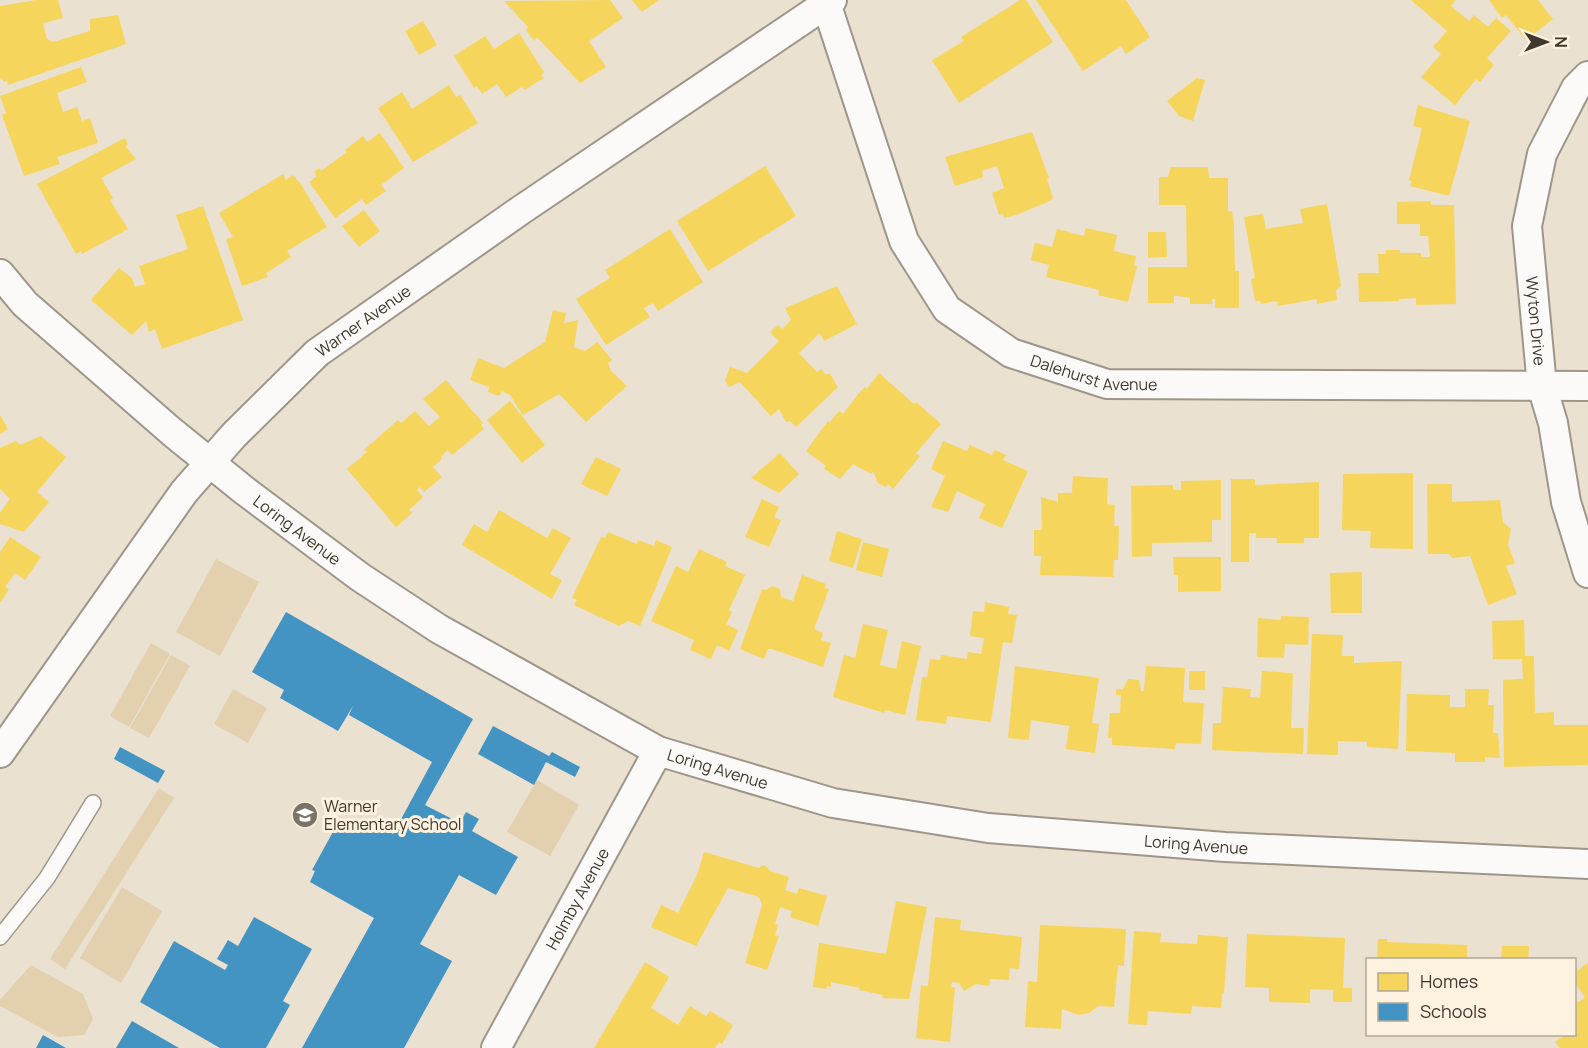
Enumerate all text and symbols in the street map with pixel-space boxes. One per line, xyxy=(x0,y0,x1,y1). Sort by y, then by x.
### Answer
north arrow xyxy=(1516,12,1576,72)
text: N xyxy=(1550,36,1572,48)
street label: Wyton Drive xyxy=(1521,275,1551,367)
street label: Warner Avenue xyxy=(311,280,415,362)
street label: Dalehurst Avenue xyxy=(1028,349,1157,395)
street label: Loring Avenue xyxy=(249,490,346,570)
street label: Loring Avenue xyxy=(665,743,771,794)
place label: Warner Elementary School xyxy=(324,795,462,835)
school or university icon: Warner Elementary School xyxy=(290,800,320,830)
street label: Loring Avenue xyxy=(1143,830,1249,859)
street label: Holmby Avenue xyxy=(541,844,614,954)
legend xyxy=(1366,958,1576,1036)
text: Homes xyxy=(1420,969,1478,993)
text: Schools xyxy=(1420,999,1487,1023)

